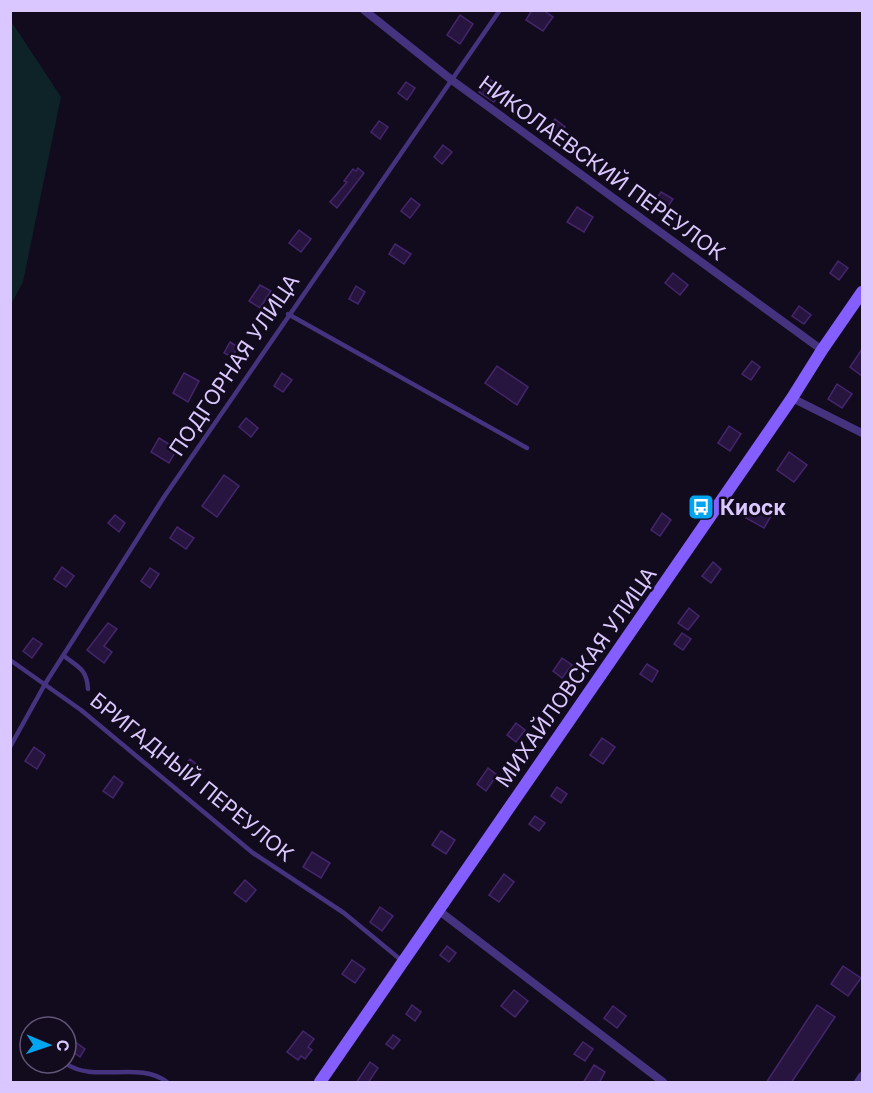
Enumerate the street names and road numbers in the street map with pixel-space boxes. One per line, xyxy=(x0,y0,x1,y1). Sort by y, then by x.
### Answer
street label: НИКОЛАЕВСКИЙ ПЕРЕУЛОК xyxy=(474,70,730,266)
street label: ПОДГОРНАЯ УЛИЦА xyxy=(164,269,304,461)
street label: МИХАЙЛОВСКАЯ УЛИЦА xyxy=(490,562,662,792)
street label: БРИГАДНЫЙ ПЕРЕУЛОК xyxy=(85,687,299,867)

